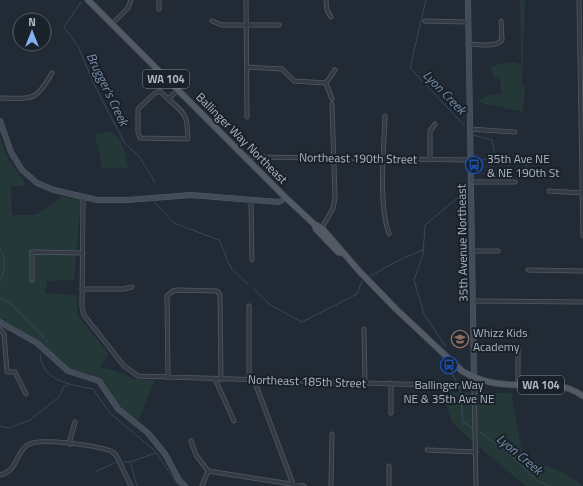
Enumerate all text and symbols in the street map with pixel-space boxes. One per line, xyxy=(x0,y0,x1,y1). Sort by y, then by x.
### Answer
north arrow xyxy=(12,12,52,52)
text: N xyxy=(28,14,36,30)
water label: Brugger's Creek xyxy=(82,49,135,131)
water label: Lyon Creek xyxy=(419,65,473,120)
road number: WA 104 xyxy=(143,70,189,88)
street label: Ballinger Way Northeast xyxy=(192,88,293,189)
street label: Northeast 190th Street xyxy=(299,147,418,169)
place label: 35th Ave NE & NE 190th St xyxy=(487,149,560,182)
bus stop icon: 35th Ave NE & NE 190th St xyxy=(464,155,484,175)
street label: 35th Avenue Northeast xyxy=(451,183,473,302)
place label: Whizz Kids Academy xyxy=(473,323,528,356)
school or university icon: Whizz Kids Academy xyxy=(450,329,470,349)
bus stop icon: Ballinger Way NE & 35th Ave NE xyxy=(439,355,459,375)
street label: Northeast 185th Street xyxy=(248,369,367,393)
place label: Ballinger Way NE & 35th Ave NE xyxy=(403,375,495,408)
road number: WA 104 xyxy=(518,376,564,394)
water label: Lyon Creek xyxy=(493,429,549,481)

